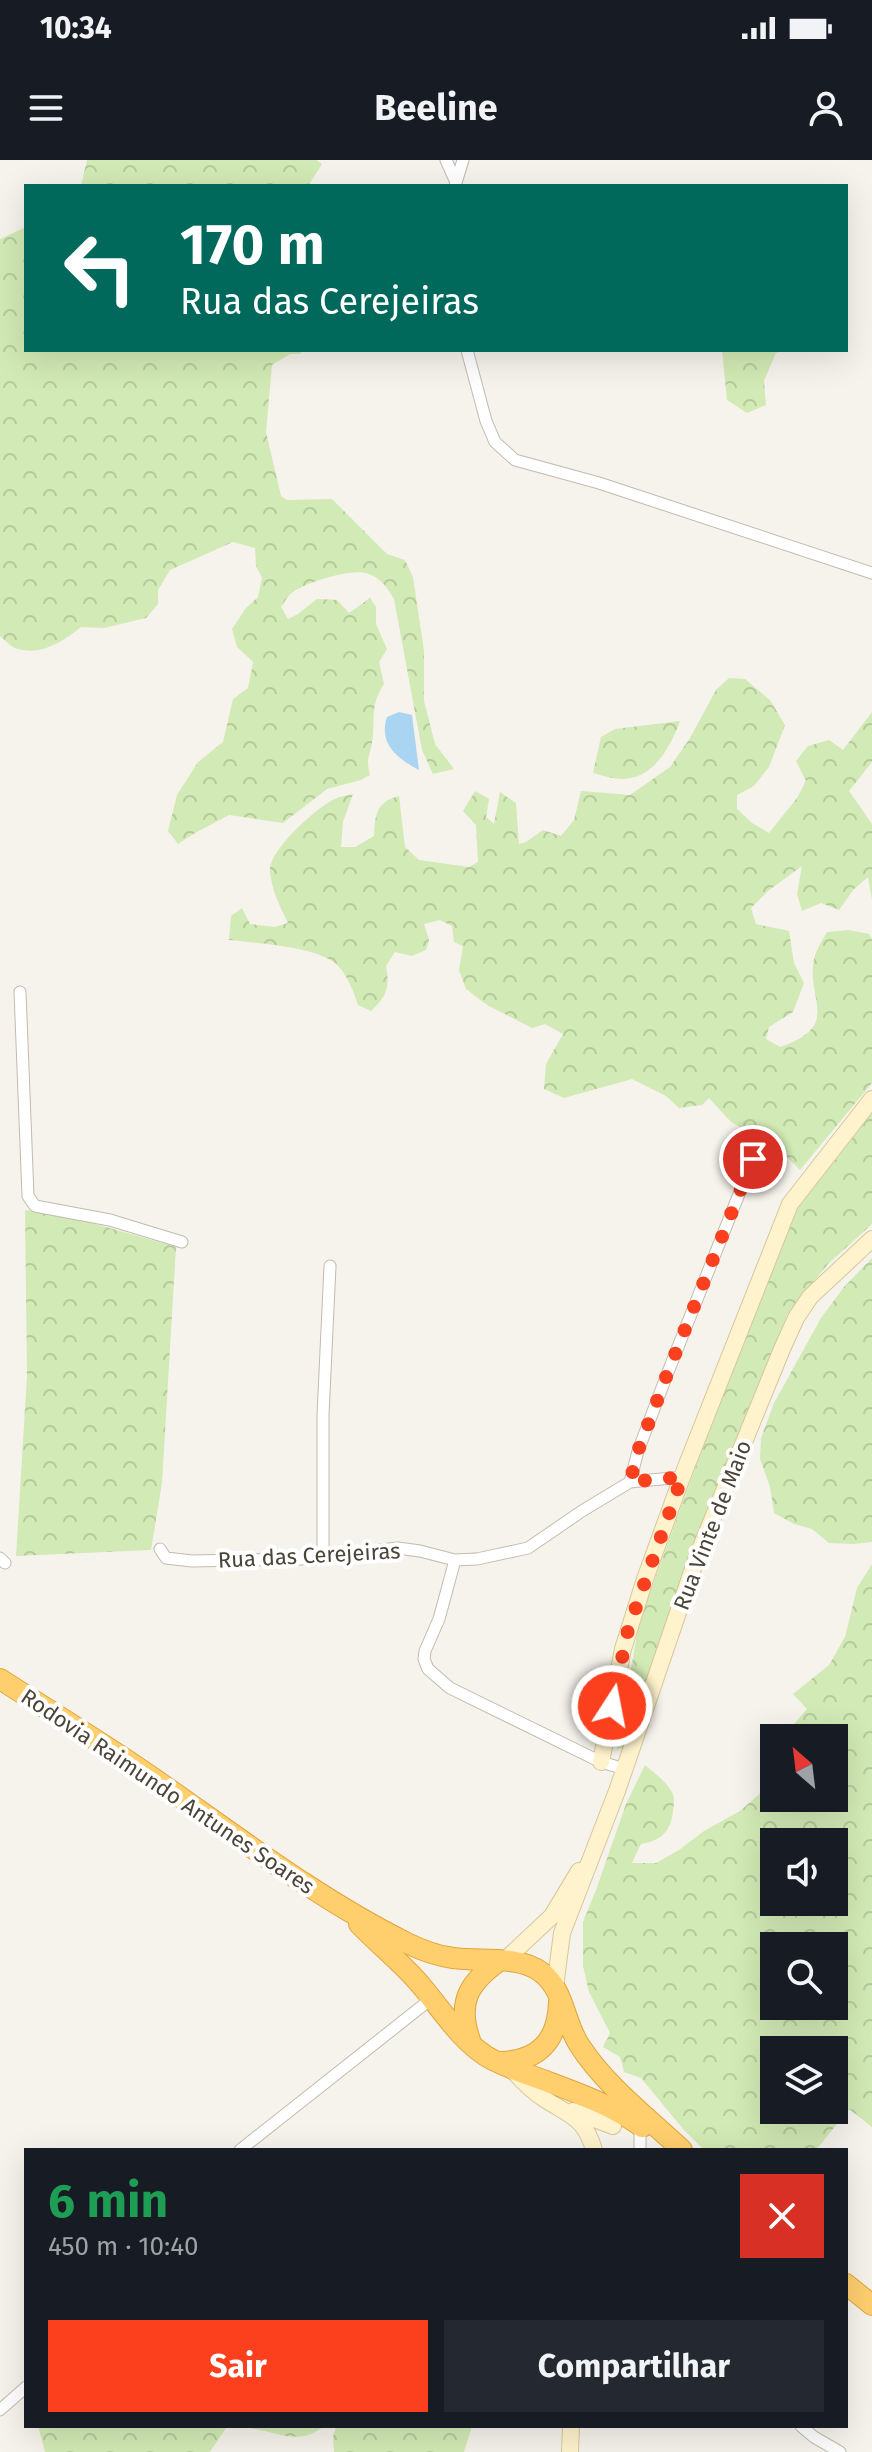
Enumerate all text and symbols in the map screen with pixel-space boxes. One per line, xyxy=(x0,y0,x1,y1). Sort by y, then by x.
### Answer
text: 10:34 xyxy=(40,10,112,46)
icon: menu xyxy=(24,86,68,130)
text: Beeline xyxy=(374,86,498,130)
icon: person xyxy=(804,86,848,130)
text: 170 m xyxy=(180,212,325,279)
icon: left xyxy=(48,216,152,320)
text: Rua das Cerejeiras xyxy=(180,280,479,324)
pin xyxy=(719,1125,787,1193)
icon: arrive xyxy=(731,1137,775,1181)
street label: Rua Vinte de Maio xyxy=(668,1436,757,1614)
street label: Rua das Cerejeiras xyxy=(217,1537,401,1574)
position arrow xyxy=(570,1664,654,1748)
street label: Rodovia Raimundo Antunes Soares xyxy=(16,1683,320,1900)
north arrow xyxy=(760,1724,848,1812)
map controls xyxy=(760,1724,848,2124)
button: sound xyxy=(760,1828,848,1916)
button: search xyxy=(760,1932,848,2020)
button: layers xyxy=(760,2036,848,2124)
text: 6 min xyxy=(48,2172,168,2230)
button: close xyxy=(740,2174,824,2258)
text: 450 m · 10:40 xyxy=(48,2231,199,2262)
button: Sair xyxy=(48,2320,428,2412)
button: Compartilhar xyxy=(444,2320,824,2412)

